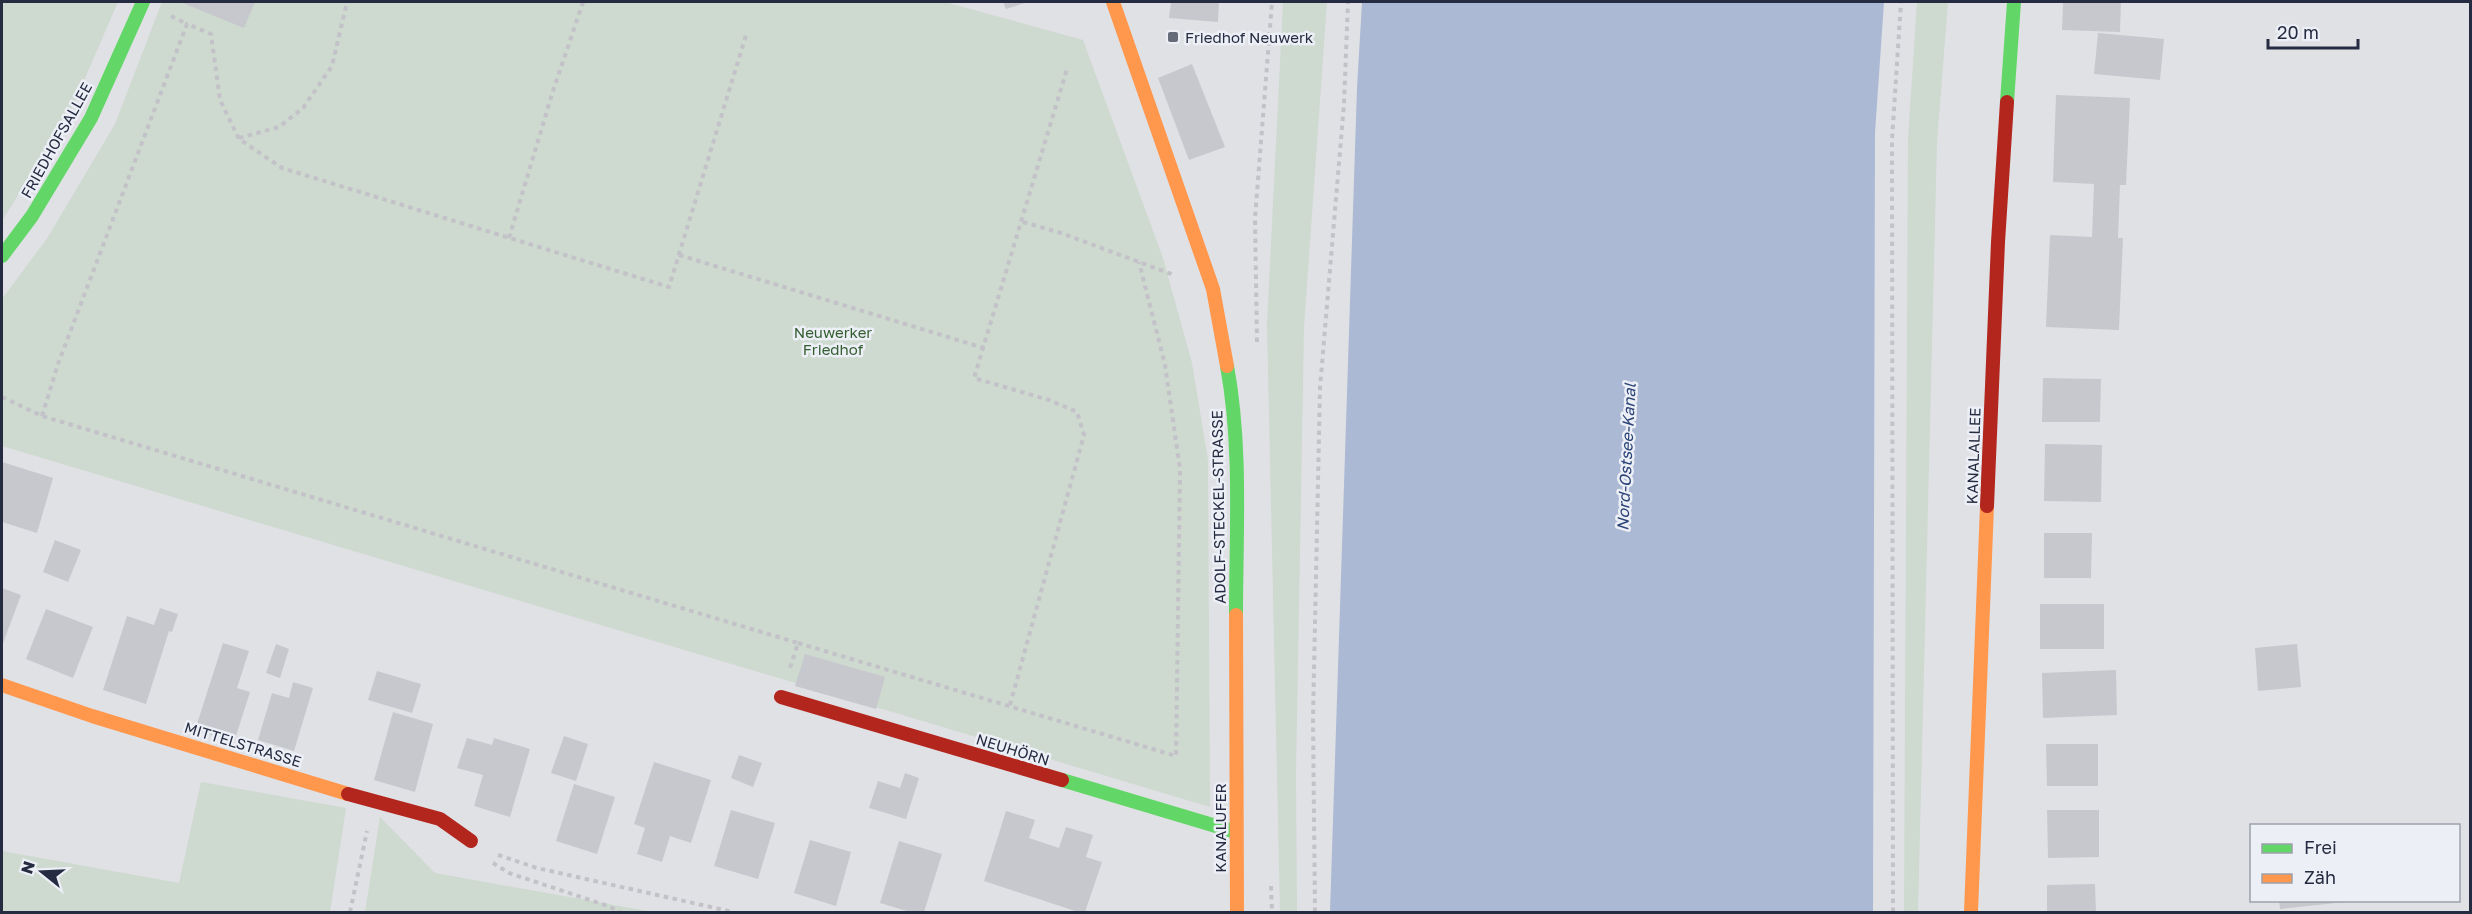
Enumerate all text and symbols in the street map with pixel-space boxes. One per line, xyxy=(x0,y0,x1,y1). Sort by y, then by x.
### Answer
scale bar xyxy=(2268,12,2358,50)
text: 20 m xyxy=(2277,21,2319,43)
place label: Friedhof Neuwerk xyxy=(1185,28,1314,46)
marker: Friedhof Neuwerk xyxy=(1166,30,1180,44)
street label: FRIEDHOFSALLEE xyxy=(17,79,95,201)
park label: Neuwerker Friedhof xyxy=(794,323,872,358)
water label: Nord-Ostsee-Kanal xyxy=(1612,382,1640,531)
street label: KANALALLEE xyxy=(1962,407,1984,505)
street label: ADOLF-STECKEL-STRASSE xyxy=(1207,410,1229,604)
street label: MITTELSTRASSE xyxy=(182,718,304,770)
street label: NEUHÖRN xyxy=(974,729,1052,769)
street label: KANALUFER xyxy=(1211,783,1229,873)
legend xyxy=(2250,824,2460,902)
text: Frei xyxy=(2304,836,2337,858)
north arrow xyxy=(12,842,72,902)
text: N xyxy=(16,858,39,876)
text: Zäh xyxy=(2304,866,2336,888)

